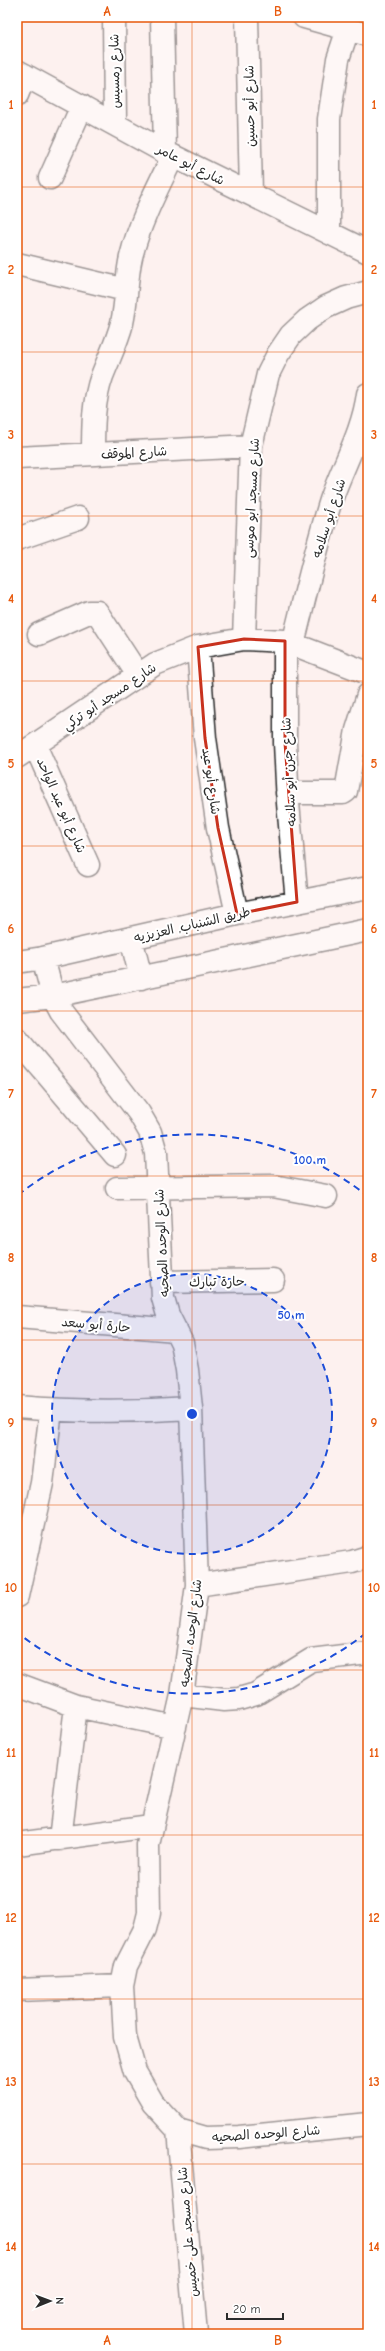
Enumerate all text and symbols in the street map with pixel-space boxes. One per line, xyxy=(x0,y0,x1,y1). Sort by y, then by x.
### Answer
text: A xyxy=(103,4,111,19)
text: B xyxy=(274,4,282,19)
street label: شارع رمسيس xyxy=(106,34,125,108)
street label: شارع أبو حسين xyxy=(241,65,260,147)
text: 1 xyxy=(8,97,14,112)
text: 1 xyxy=(371,97,377,112)
street label: شارع أبو عامر xyxy=(153,141,227,190)
text: 2 xyxy=(8,262,14,277)
text: 2 xyxy=(371,262,377,277)
text: 3 xyxy=(8,427,14,442)
text: 3 xyxy=(371,427,377,442)
street label: شارع مسجد ابو موسى xyxy=(241,438,264,558)
street label: شارع الموقف xyxy=(101,443,167,464)
street label: شارع أبو سلامه xyxy=(309,477,350,560)
text: 4 xyxy=(8,591,14,606)
text: 4 xyxy=(371,591,377,606)
street label: شارع مسجد أبو تركي xyxy=(60,660,161,737)
street label: شارع جرن أبو سلامه xyxy=(278,717,301,827)
street label: شارع أبو عيد xyxy=(197,747,224,816)
street label: شارع أبو عبد الواحد xyxy=(32,755,89,856)
text: 5 xyxy=(8,756,15,771)
text: 5 xyxy=(371,756,378,771)
street label: طريق الشنباب, العزيزيه xyxy=(132,904,252,946)
text: 6 xyxy=(8,921,15,936)
text: 6 xyxy=(371,921,378,936)
text: 7 xyxy=(8,1086,14,1101)
text: 7 xyxy=(371,1086,377,1101)
text: 100 m xyxy=(294,1153,326,1167)
street label: شارع الوحده الصحيه xyxy=(151,1188,174,1298)
text: 8 xyxy=(8,1250,14,1265)
text: 8 xyxy=(371,1250,377,1265)
street label: حارة تبارك xyxy=(189,1274,245,1290)
text: 50 m xyxy=(277,1308,305,1322)
street label: حارة أبو سعد xyxy=(61,1314,131,1336)
centre of rings xyxy=(185,1407,199,1421)
text: 9 xyxy=(8,1415,15,1430)
text: 9 xyxy=(371,1415,378,1430)
street label: شارع الوحده الصحيه xyxy=(176,1578,207,1688)
text: 10 xyxy=(5,1580,17,1595)
text: 10 xyxy=(368,1580,380,1595)
text: 11 xyxy=(6,1745,16,1760)
text: 11 xyxy=(369,1745,379,1760)
text: 12 xyxy=(5,1910,17,1925)
text: 12 xyxy=(368,1910,380,1925)
text: 13 xyxy=(5,2074,17,2089)
text: 13 xyxy=(368,2074,380,2089)
street label: شارع الوحده الصحيه xyxy=(211,2122,321,2147)
street label: شارع مسجد على خميس xyxy=(174,2166,203,2298)
text: 14 xyxy=(5,2239,17,2254)
text: 14 xyxy=(368,2239,380,2254)
north arrow xyxy=(30,2281,70,2321)
scale bar xyxy=(227,2295,283,2321)
text: N xyxy=(53,2297,66,2305)
text: 20 m xyxy=(233,2302,261,2316)
text: A xyxy=(103,2333,111,2348)
text: B xyxy=(274,2333,282,2348)

